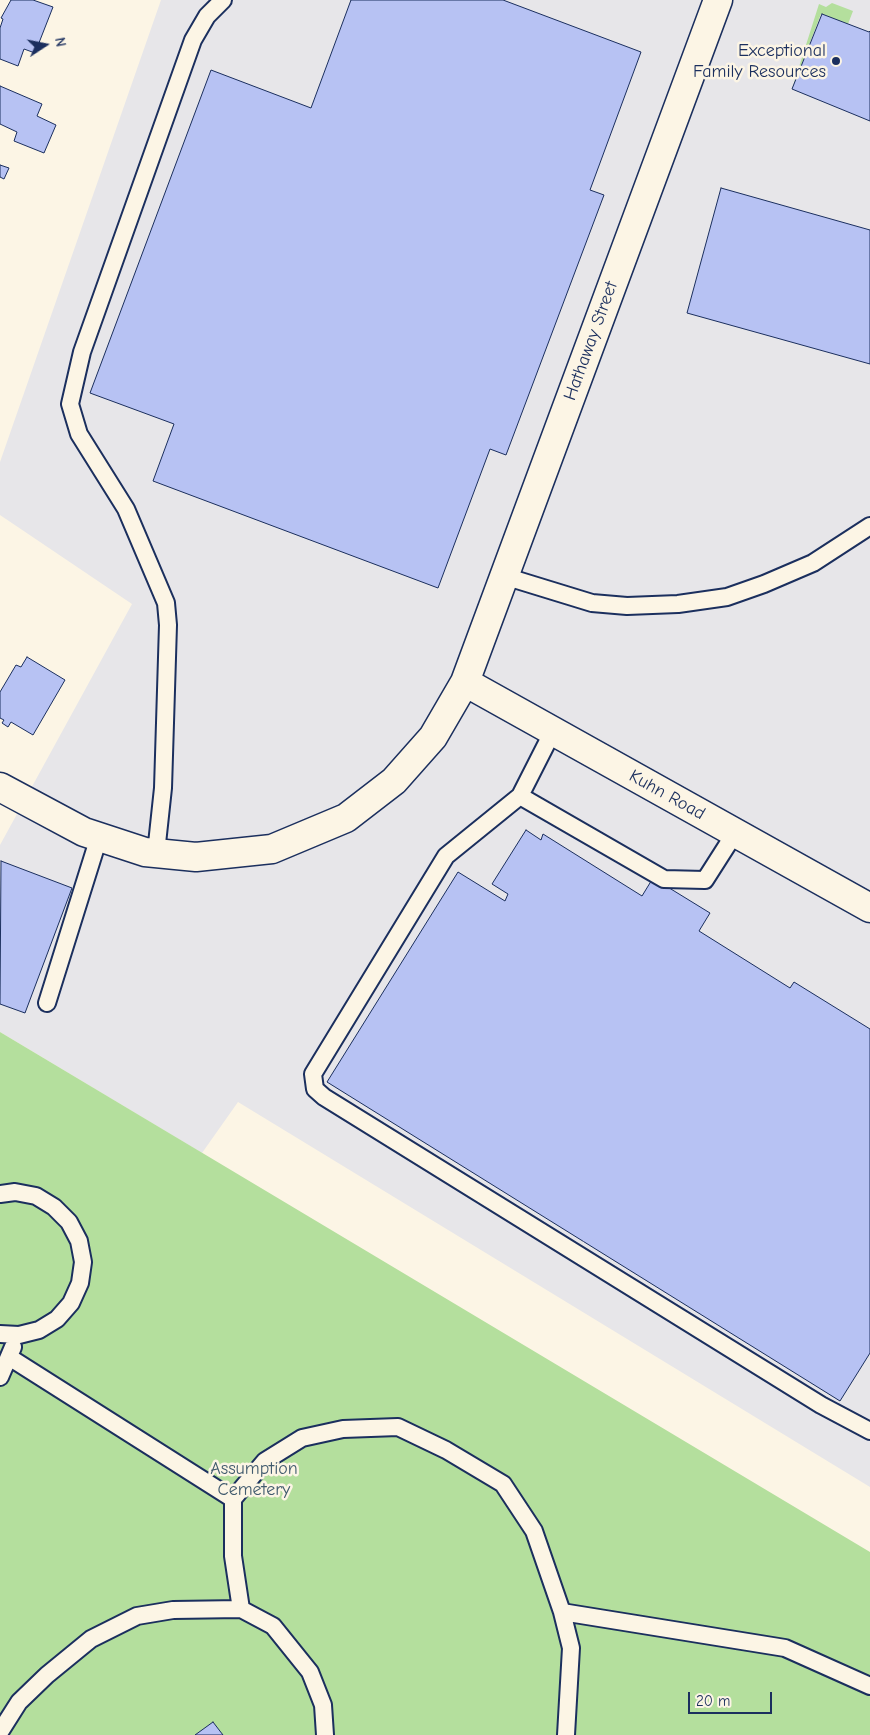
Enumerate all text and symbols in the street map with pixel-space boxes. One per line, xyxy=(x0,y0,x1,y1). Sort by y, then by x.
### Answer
north arrow xyxy=(20,20,70,70)
text: N xyxy=(51,36,69,48)
place label: Exceptional Family Resources xyxy=(693,40,826,82)
marker: Exceptional Family Resources xyxy=(830,55,842,67)
street label: Hathaway Street xyxy=(559,278,623,404)
street label: Kuhn Road xyxy=(625,765,709,825)
park label: Assumption Cemetery xyxy=(210,1458,298,1500)
scale bar xyxy=(690,1682,774,1714)
text: 20 m xyxy=(696,1692,730,1710)

